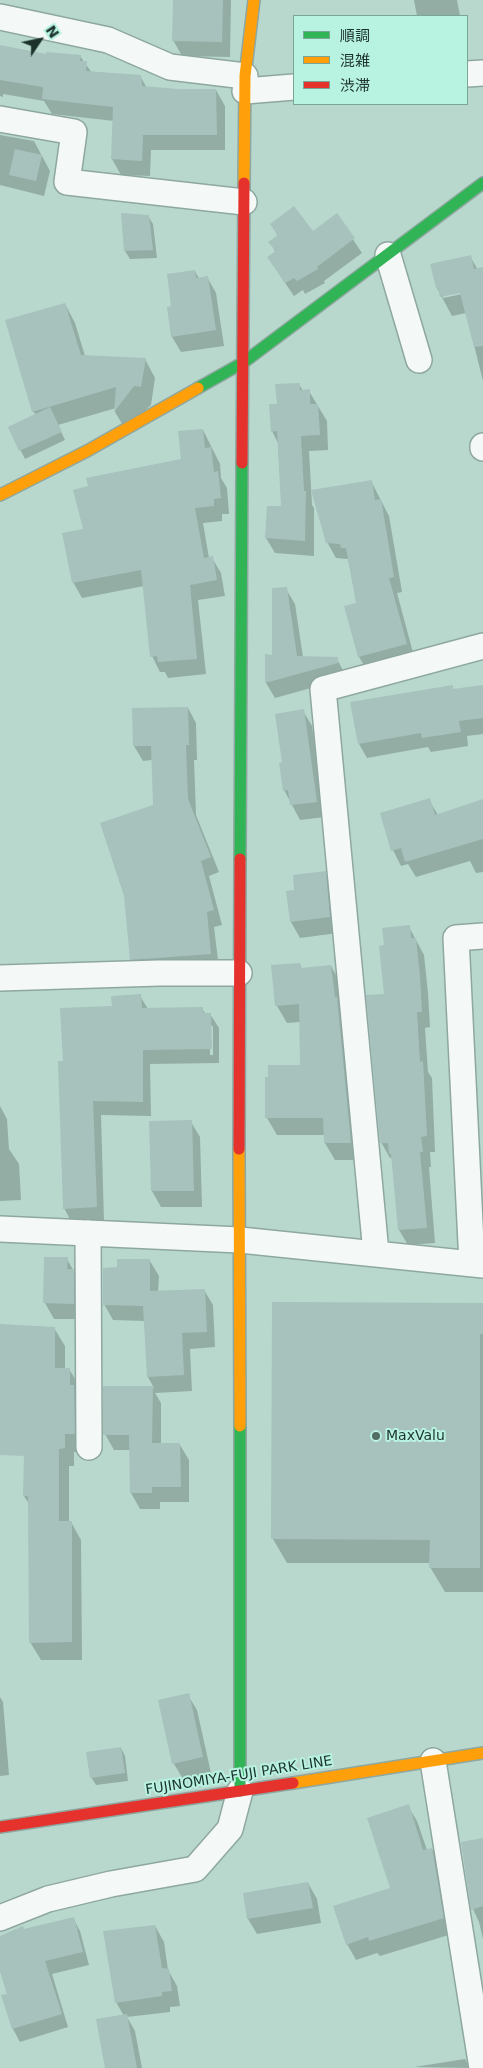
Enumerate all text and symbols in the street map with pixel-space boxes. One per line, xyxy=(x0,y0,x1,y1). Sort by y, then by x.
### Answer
north arrow xyxy=(15,15,65,65)
legend xyxy=(293,15,468,105)
text: N xyxy=(43,22,62,41)
text: 順調 xyxy=(340,27,370,45)
text: 混雑 xyxy=(340,52,370,70)
text: 渋滞 xyxy=(340,77,370,95)
place label: MaxValu xyxy=(386,1428,445,1444)
marker: MaxValu xyxy=(370,1430,382,1442)
street label: FUJINOMIYA-FUJI PARK LINE xyxy=(144,1753,334,1799)

